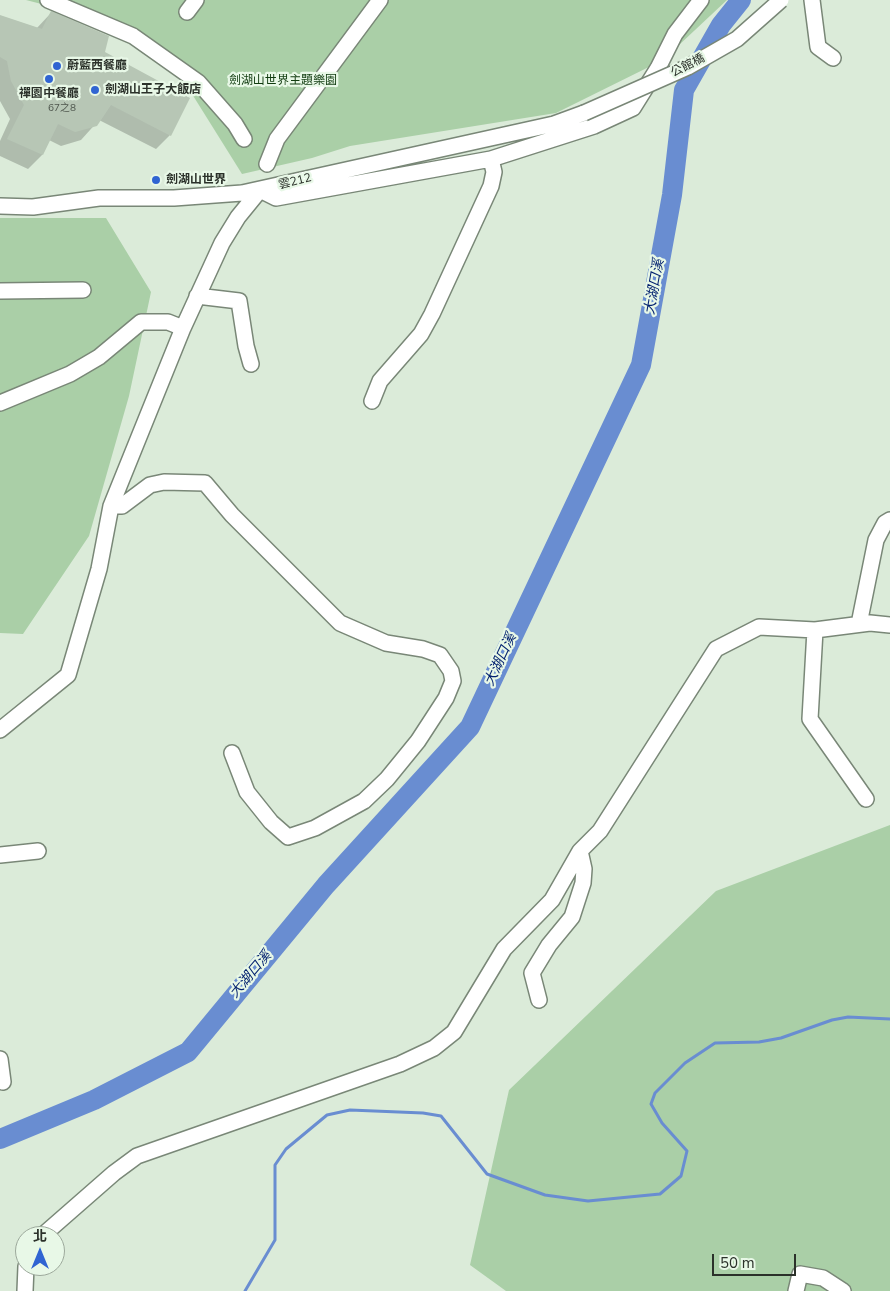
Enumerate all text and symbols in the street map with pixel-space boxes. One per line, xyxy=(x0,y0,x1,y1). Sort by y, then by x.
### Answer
street label: 公館橋 xyxy=(669,51,707,81)
place label: 蔚藍西餐廳 xyxy=(67,59,127,73)
marker: 蔚藍西餐廳 xyxy=(51,60,63,72)
marker: 禪園中餐廳 xyxy=(43,73,55,85)
park label: 劍湖山世界主題樂園 xyxy=(229,74,337,88)
place label: 劍湖山王子大飯店 xyxy=(105,83,201,97)
marker: 劍湖山王子大飯店 xyxy=(89,84,101,96)
place label: 禪園中餐廳 xyxy=(19,87,79,101)
house number: 67之8 xyxy=(48,103,76,115)
street label: 雲212 xyxy=(277,171,313,193)
place label: 劍湖山世界 xyxy=(166,173,226,187)
marker: 劍湖山世界 xyxy=(150,174,162,186)
water label: 大湖口溪 xyxy=(642,258,668,316)
water label: 大湖口溪 xyxy=(482,631,520,689)
water label: 大湖口溪 xyxy=(227,948,275,1002)
north arrow xyxy=(15,1226,65,1276)
text: 北 xyxy=(33,1227,47,1246)
scale bar xyxy=(715,1244,799,1276)
text: 50 m xyxy=(720,1253,755,1273)

